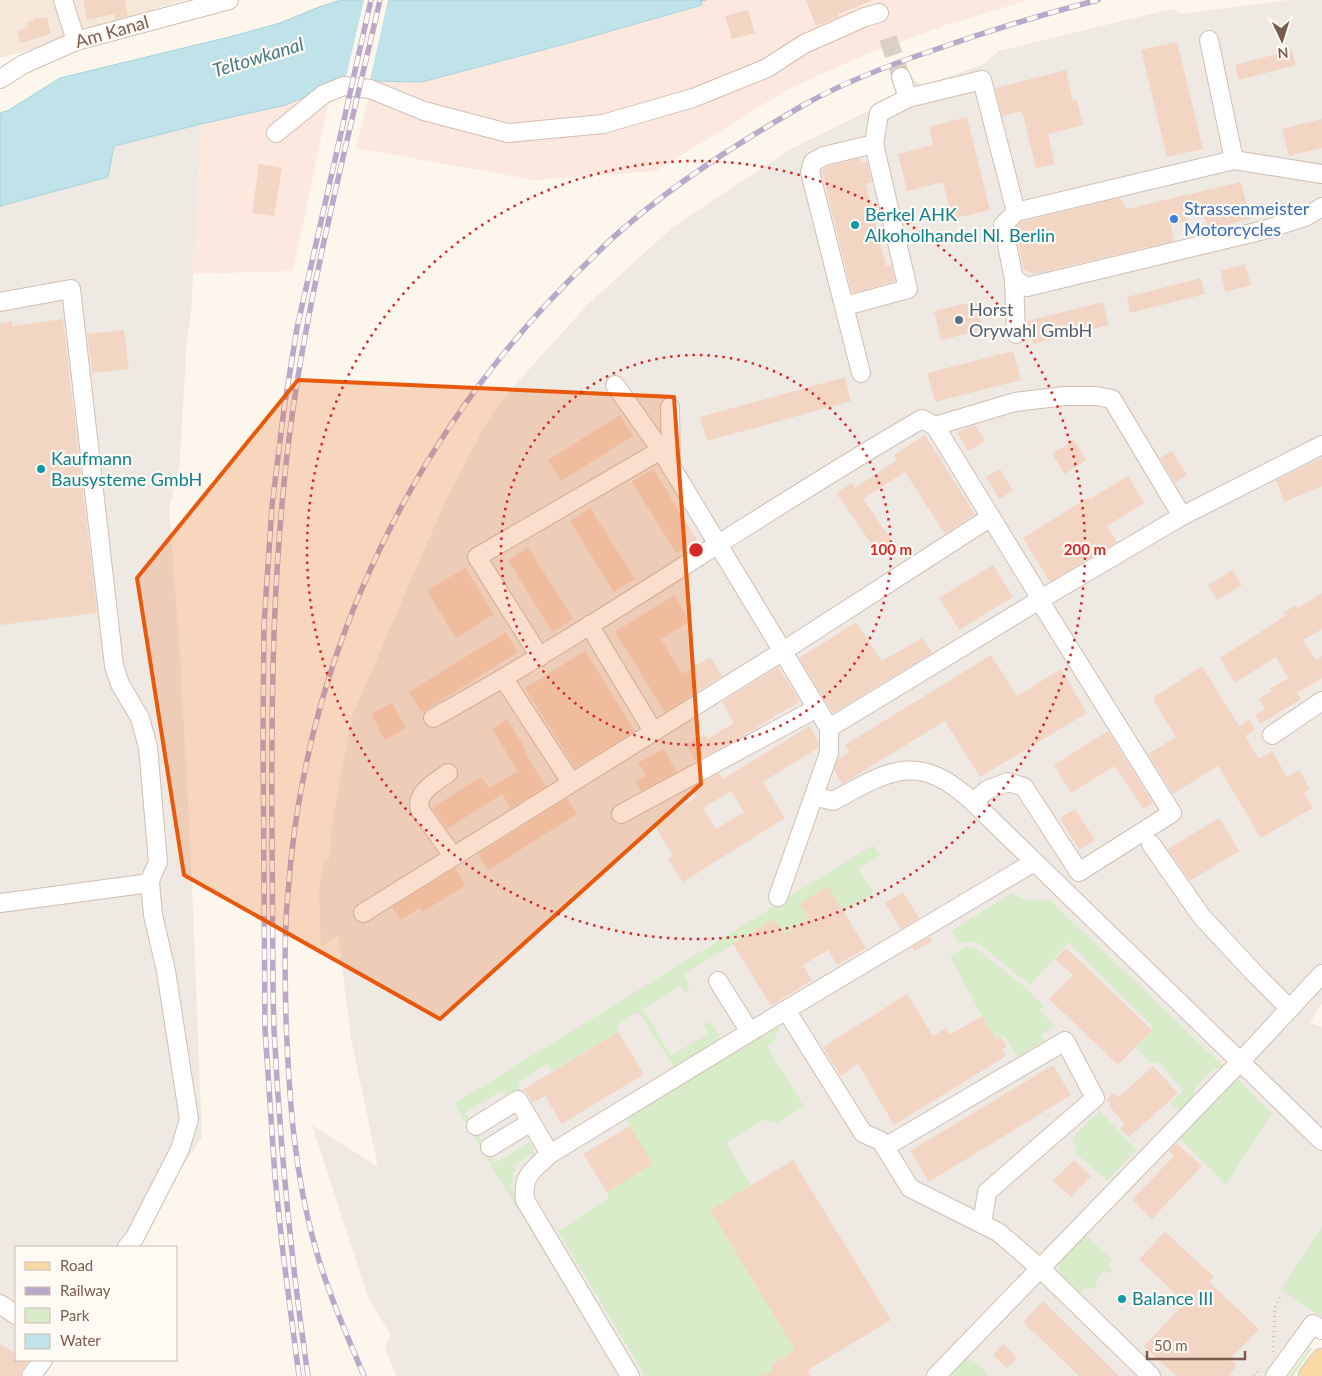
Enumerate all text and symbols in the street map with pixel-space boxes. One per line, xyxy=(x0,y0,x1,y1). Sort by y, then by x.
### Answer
street label: Am Kanal xyxy=(72,10,151,52)
north arrow xyxy=(1257,15,1307,65)
water label: Teltowkanal xyxy=(210,32,306,81)
text: N xyxy=(1277,45,1289,62)
place label: Strassenmeister Motorcycles xyxy=(1184,197,1310,240)
place label: Berkel AHK Alkoholhandel Nl. Berlin xyxy=(865,203,1055,246)
marker: Strassenmeister Motorcycles xyxy=(1168,213,1180,225)
marker: Berkel AHK Alkoholhandel Nl. Berlin xyxy=(849,219,861,231)
place label: Horst Orywahl GmbH xyxy=(969,298,1092,341)
marker: Horst Orywahl GmbH xyxy=(953,314,965,326)
place label: Kaufmann Bausysteme GmbH xyxy=(51,447,202,490)
marker: Kaufmann Bausysteme GmbH xyxy=(35,463,47,475)
text: 100 m xyxy=(870,540,912,558)
text: 200 m xyxy=(1064,540,1106,558)
centre of rings xyxy=(687,541,705,559)
legend xyxy=(15,1246,178,1361)
text: Road xyxy=(60,1256,93,1274)
text: Railway xyxy=(60,1281,111,1299)
place label: Balance III xyxy=(1132,1287,1213,1309)
marker: Balance III xyxy=(1116,1293,1128,1305)
text: Park xyxy=(60,1306,90,1324)
scale bar xyxy=(1147,1328,1244,1360)
text: Water xyxy=(60,1331,101,1349)
text: 50 m xyxy=(1154,1336,1188,1354)

